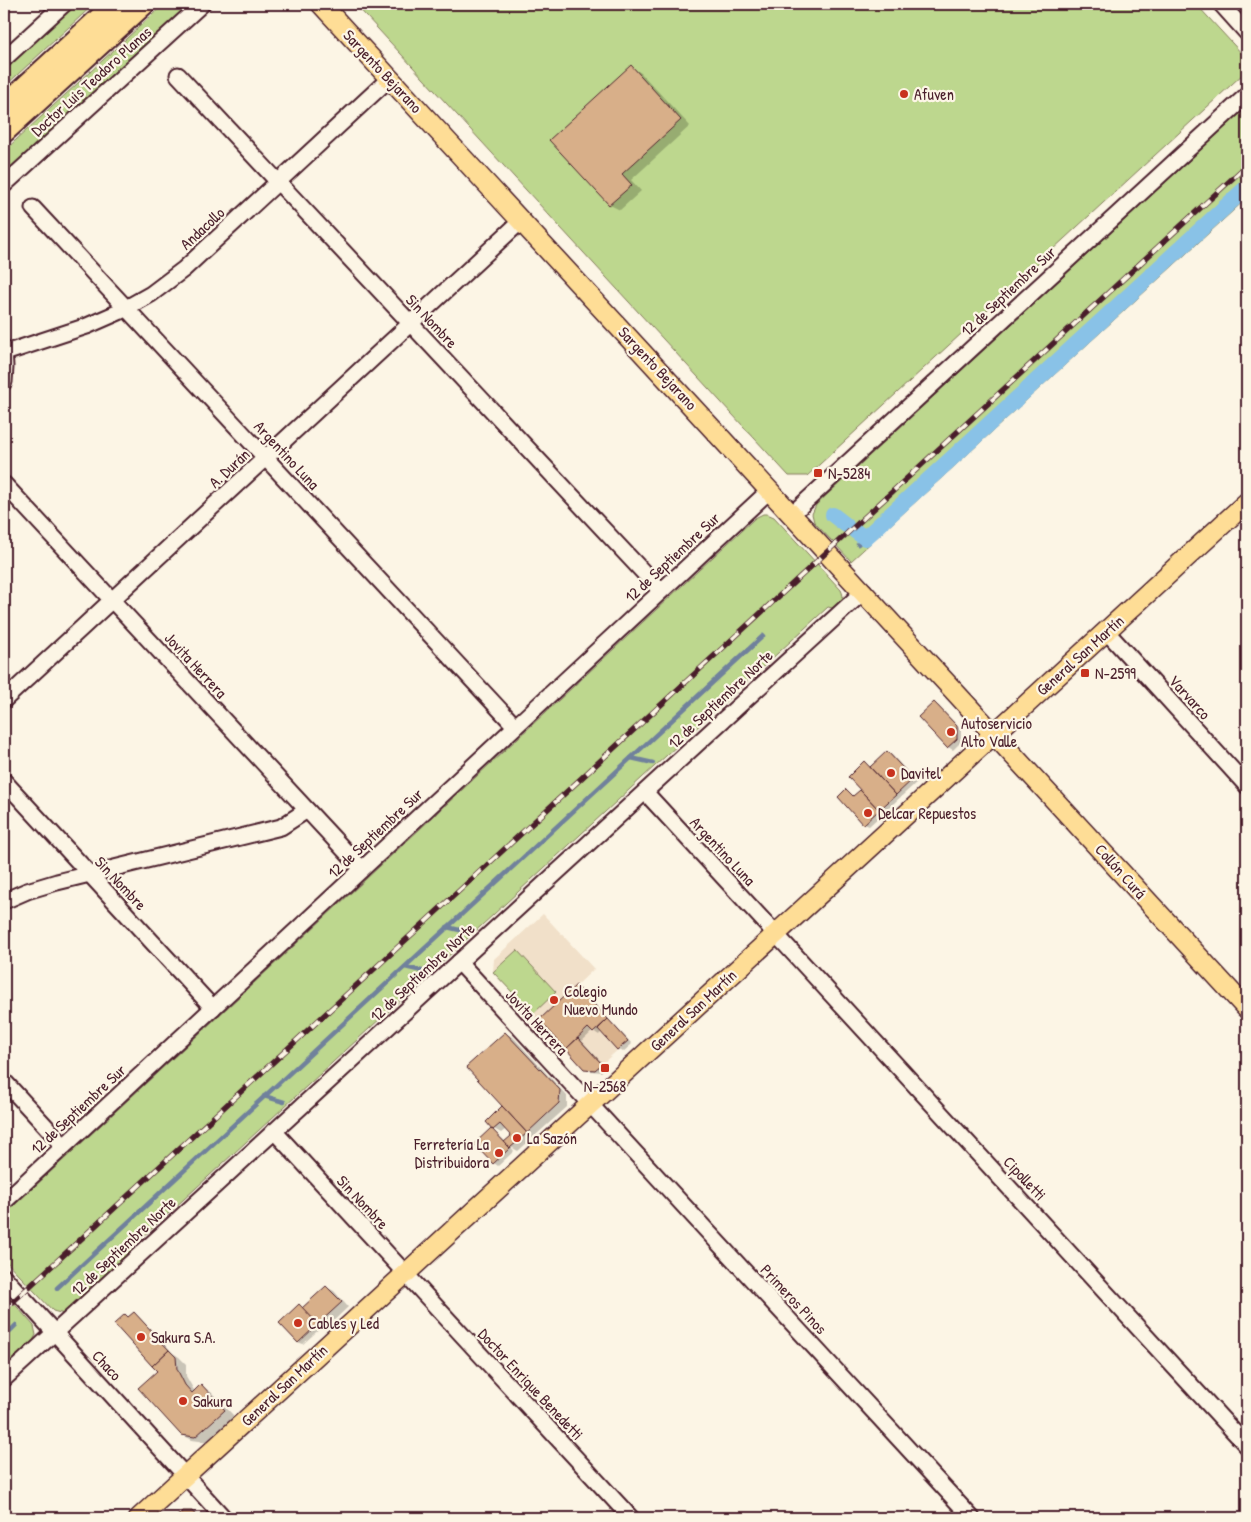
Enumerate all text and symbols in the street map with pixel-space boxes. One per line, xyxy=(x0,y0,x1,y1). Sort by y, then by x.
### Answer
street label: Doctor Luis Teodoro Planas xyxy=(26,21,156,141)
street label: Sargento Bejarano xyxy=(339,24,428,118)
place label: Afuven xyxy=(914,83,954,105)
marker: Afuven xyxy=(898,88,910,100)
street label: Andacollo xyxy=(175,201,229,254)
street label: 12 de Septiembre Sur xyxy=(956,241,1060,341)
street label: Sin Nombre xyxy=(401,289,463,353)
street label: Sargento Bejarano xyxy=(614,321,703,415)
street label: Argentino Luna xyxy=(249,416,325,494)
street label: A. Durán xyxy=(204,443,254,493)
place label: N-5284 xyxy=(828,462,870,484)
marker: N-5284 xyxy=(812,467,824,479)
street label: 12 de Septiembre Sur xyxy=(620,507,724,607)
street label: General San Martín xyxy=(1031,610,1129,700)
street label: Jovita Herrera xyxy=(160,627,232,703)
street label: 12 de Septiembre Norte xyxy=(663,644,778,753)
place label: N-2599 xyxy=(1095,662,1136,684)
marker: N-2599 xyxy=(1079,667,1091,679)
street label: Varvarco xyxy=(1164,670,1216,724)
place label: Autoservicio Alto Valle xyxy=(961,712,1033,752)
marker: Autoservicio Alto Valle xyxy=(945,726,957,738)
place label: Davitel xyxy=(901,762,942,784)
marker: Davitel xyxy=(885,767,897,779)
street label: 12 de Septiembre Sur xyxy=(323,783,427,883)
place label: Delcar Repuestos xyxy=(878,802,976,824)
marker: Delcar Repuestos xyxy=(862,807,874,819)
street label: Argentino Luna xyxy=(685,812,761,890)
street label: Collón Curá xyxy=(1090,839,1152,903)
street label: Sin Nombre xyxy=(90,851,152,915)
street label: 12 de Septiembre Norte xyxy=(365,917,480,1026)
street label: General San Martín xyxy=(645,964,741,1056)
place label: Colegio Nuevo Mundo xyxy=(564,980,638,1020)
street label: Jovita Herrera xyxy=(501,984,573,1060)
marker: Colegio Nuevo Mundo xyxy=(548,994,560,1006)
street label: 12 de Septiembre Sur xyxy=(26,1059,130,1159)
marker: N-2568 xyxy=(599,1062,611,1074)
place label: N-2568 xyxy=(584,1075,626,1097)
place label: La Sazón xyxy=(527,1127,577,1149)
marker: La Sazón xyxy=(511,1132,523,1144)
place label: Ferretería La Distribuidora xyxy=(413,1133,489,1173)
marker: Ferretería La Distribuidora xyxy=(493,1147,505,1159)
street label: Cipolletti xyxy=(999,1151,1051,1205)
street label: Sin Nombre xyxy=(332,1170,394,1234)
street label: 12 de Septiembre Norte xyxy=(66,1191,181,1300)
street label: Primeros Pinos xyxy=(756,1259,832,1339)
place label: Cables y Led xyxy=(308,1312,379,1334)
marker: Cables y Led xyxy=(292,1317,304,1329)
street label: Doctor Enrique Benedetti xyxy=(473,1323,589,1445)
place label: Sakura S.A. xyxy=(151,1326,216,1348)
marker: Sakura S.A. xyxy=(135,1331,147,1343)
street label: General San Martín xyxy=(236,1339,332,1431)
street label: Chaco xyxy=(87,1345,127,1385)
place label: Sakura xyxy=(193,1390,232,1412)
marker: Sakura xyxy=(177,1395,189,1407)

